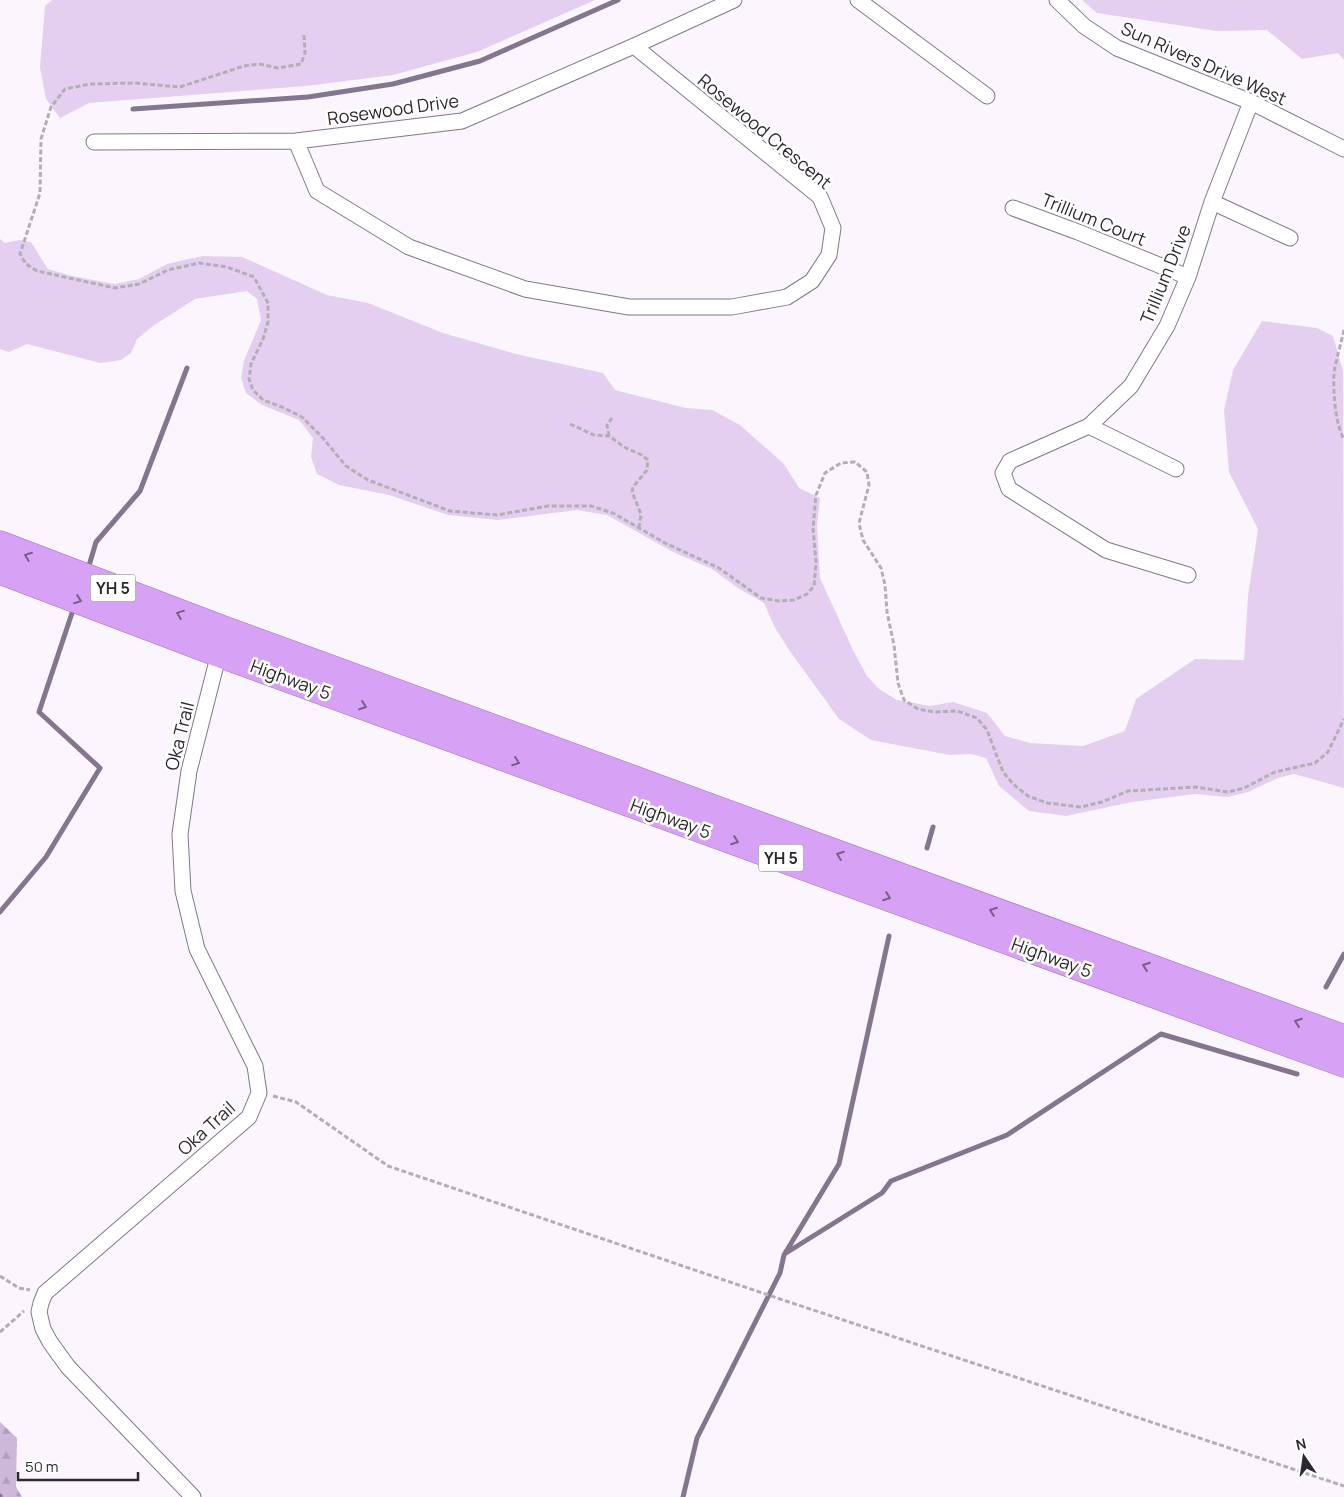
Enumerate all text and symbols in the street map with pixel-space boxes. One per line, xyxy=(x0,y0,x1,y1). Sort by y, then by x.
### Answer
street label: Sun Rivers Drive West xyxy=(1117,16,1291,110)
street label: Rosewood Crescent xyxy=(693,68,837,194)
street label: Rosewood Drive xyxy=(326,88,460,130)
street label: Trillium Court xyxy=(1038,187,1150,251)
street label: Trillium Drive xyxy=(1134,221,1196,327)
one-way arrow xyxy=(24,552,33,562)
road number: YH 5 xyxy=(90,574,136,602)
one-way arrow xyxy=(73,593,82,604)
one-way arrow xyxy=(176,610,185,620)
street label: Highway 5 xyxy=(247,653,335,705)
street label: Oka Trail xyxy=(159,699,199,773)
one-way arrow xyxy=(359,700,367,710)
one-way arrow xyxy=(511,756,520,766)
street label: Highway 5 xyxy=(627,792,715,844)
one-way arrow xyxy=(730,835,738,845)
road number: YH 5 xyxy=(758,844,804,871)
one-way arrow xyxy=(836,851,845,861)
one-way arrow xyxy=(882,891,891,901)
one-way arrow xyxy=(989,907,998,917)
street label: Highway 5 xyxy=(1008,931,1096,983)
one-way arrow xyxy=(1142,962,1150,972)
one-way arrow xyxy=(1294,1018,1303,1028)
street label: Oka Trail xyxy=(172,1096,240,1160)
north arrow xyxy=(1279,1432,1329,1482)
text: N xyxy=(1294,1433,1308,1454)
scale bar xyxy=(18,1450,138,1482)
text: 50 m xyxy=(25,1456,59,1477)

